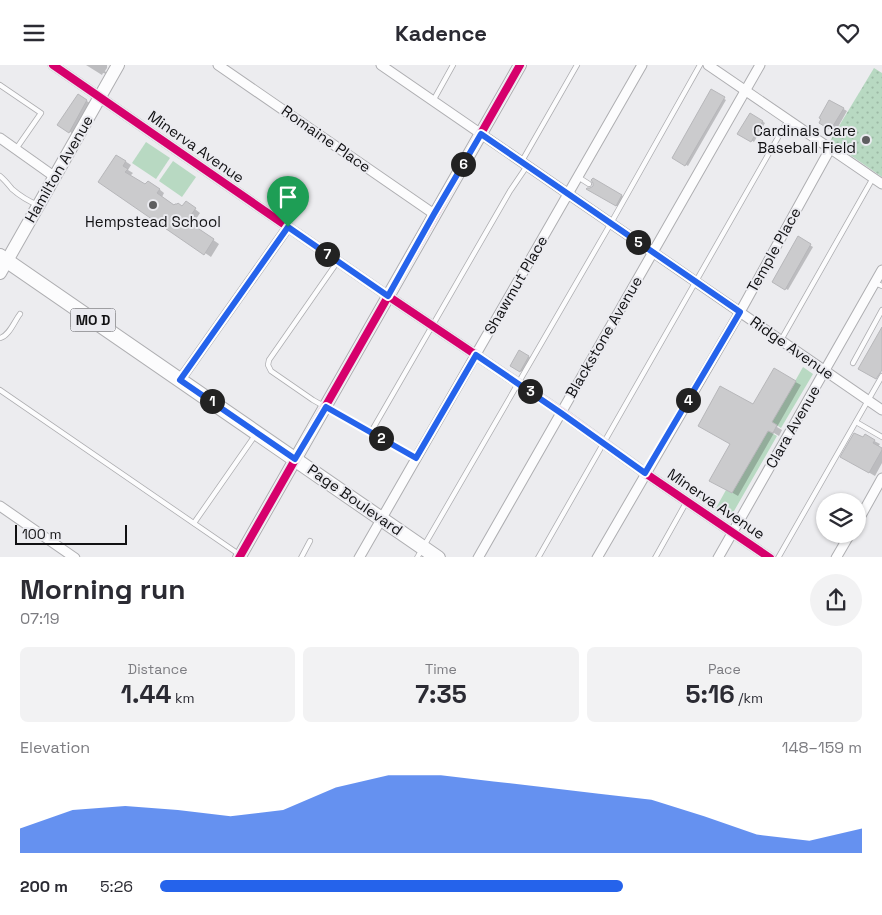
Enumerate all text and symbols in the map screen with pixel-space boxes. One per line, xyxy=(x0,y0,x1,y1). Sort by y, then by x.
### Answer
icon: menu xyxy=(20,19,48,47)
text: Kadence xyxy=(395,19,487,47)
icon: heart xyxy=(834,19,862,47)
street label: Romaine Place xyxy=(278,101,375,177)
street label: Minerva Avenue xyxy=(144,106,248,187)
street label: Hamilton Avenue xyxy=(20,112,97,226)
place label: Cardinals Care Baseball Field xyxy=(753,121,856,157)
marker: Cardinals Care Baseball Field xyxy=(860,134,872,146)
pin: 6 xyxy=(450,151,476,177)
text: 6 xyxy=(459,155,468,173)
pin xyxy=(267,176,309,227)
icon: arrive xyxy=(274,183,302,211)
marker: Hempstead School xyxy=(147,199,159,211)
street label: Temple Place xyxy=(742,204,805,296)
place label: Hempstead School xyxy=(85,212,221,231)
pin: 5 xyxy=(626,229,650,255)
street label: Shawmut Place xyxy=(480,232,551,337)
text: 5 xyxy=(634,233,643,251)
pin: 7 xyxy=(314,241,340,267)
text: 7 xyxy=(324,245,331,263)
street label: Blackstone Avenue xyxy=(561,272,646,401)
road number: MO D xyxy=(70,309,116,331)
street label: Ridge Avenue xyxy=(747,312,838,384)
pin: 3 xyxy=(518,379,542,403)
text: 3 xyxy=(526,382,535,400)
street label: Clara Avenue xyxy=(761,382,824,472)
pin: 4 xyxy=(676,387,700,413)
pin: 1 xyxy=(200,389,224,413)
text: 4 xyxy=(684,391,693,409)
text: 1 xyxy=(209,392,216,410)
pin: 2 xyxy=(368,425,394,451)
text: 2 xyxy=(377,429,386,447)
street label: Page Boulevard xyxy=(304,460,407,539)
street label: Minerva Avenue xyxy=(664,464,769,543)
map controls xyxy=(816,493,866,543)
button: layers xyxy=(816,493,866,543)
scale bar xyxy=(15,523,128,546)
text: 100 m xyxy=(22,525,61,543)
text: Morning run xyxy=(20,571,185,607)
button: share xyxy=(810,574,862,626)
text: 07:19 xyxy=(20,608,60,629)
text: Distance xyxy=(128,660,187,678)
text: Time xyxy=(425,660,457,678)
text: Pace xyxy=(708,660,741,678)
text: 1.44 xyxy=(121,678,171,710)
text: 7:35 xyxy=(415,678,467,710)
text: 5:16 xyxy=(686,678,735,710)
text: km xyxy=(171,689,195,707)
text: /km xyxy=(735,689,763,707)
text: Elevation xyxy=(20,737,90,758)
text: 148–159 m xyxy=(782,737,862,758)
text: 200 m xyxy=(20,876,68,897)
text: 5:26 xyxy=(100,876,133,897)

